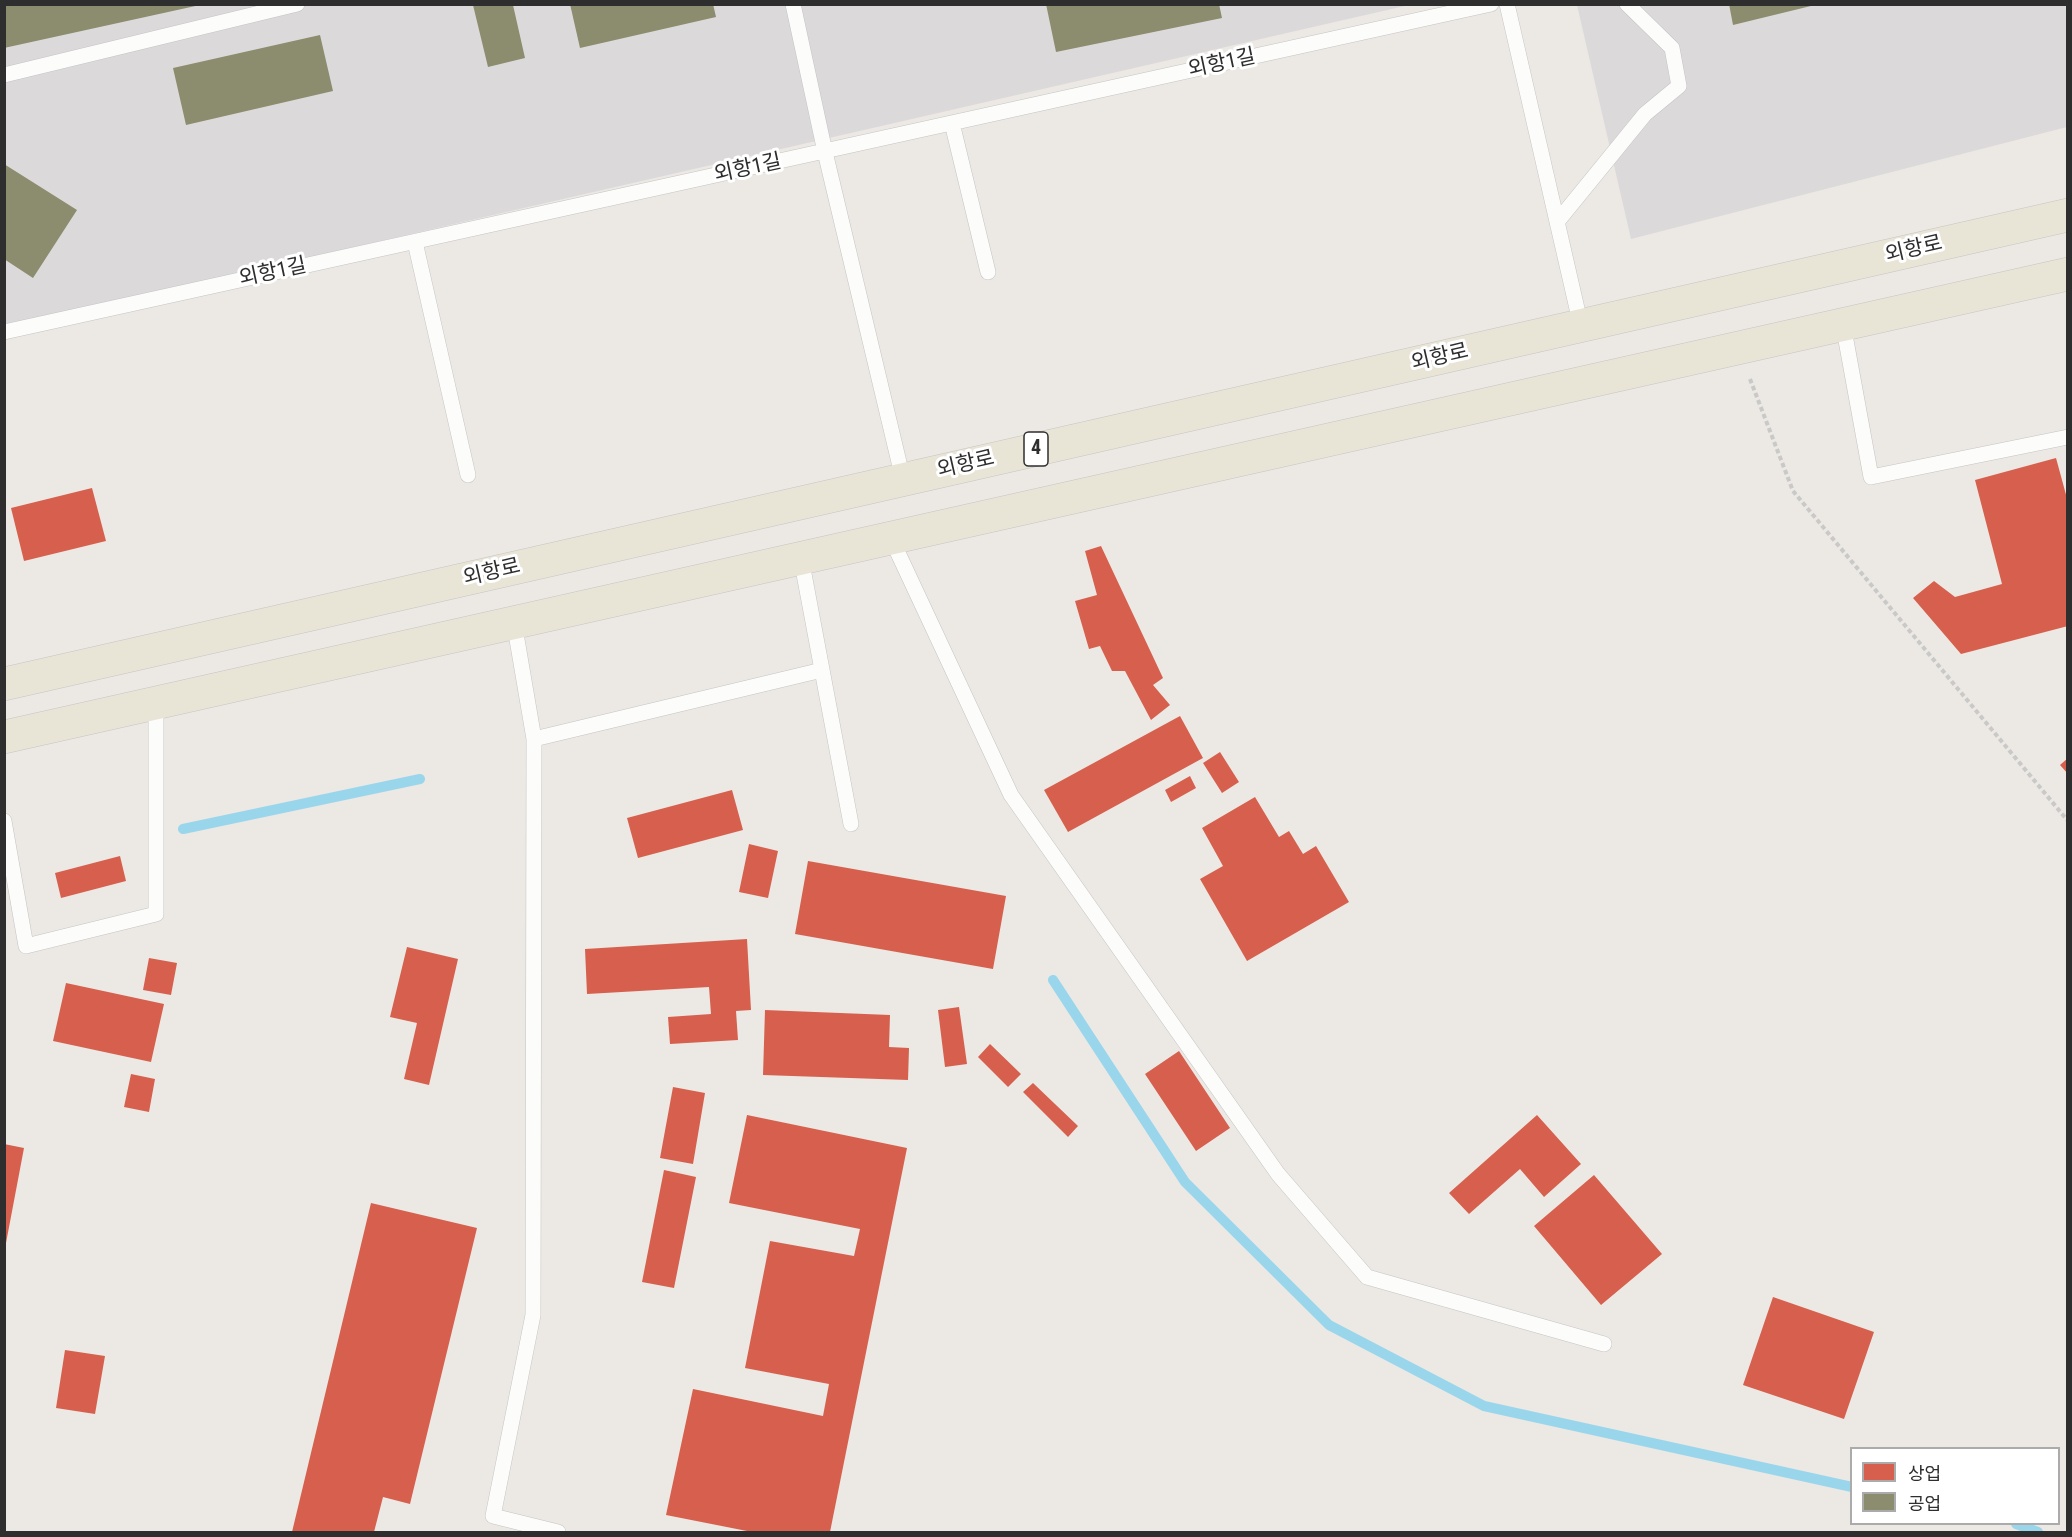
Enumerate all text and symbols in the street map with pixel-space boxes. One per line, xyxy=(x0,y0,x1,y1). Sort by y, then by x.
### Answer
street label: 외항1길 xyxy=(1186,45,1258,83)
street label: 외항1길 xyxy=(712,150,784,188)
street label: 외항로 xyxy=(1883,231,1945,269)
street label: 외항1길 xyxy=(237,254,309,292)
street label: 외항로 xyxy=(1409,339,1471,377)
road number: 4 xyxy=(1024,432,1048,466)
street label: 외항로 xyxy=(935,446,997,484)
street label: 외항로 xyxy=(461,554,523,592)
legend xyxy=(1850,1447,2060,1525)
text: 상업 xyxy=(1908,1463,1941,1484)
text: 공업 xyxy=(1908,1493,1941,1514)

